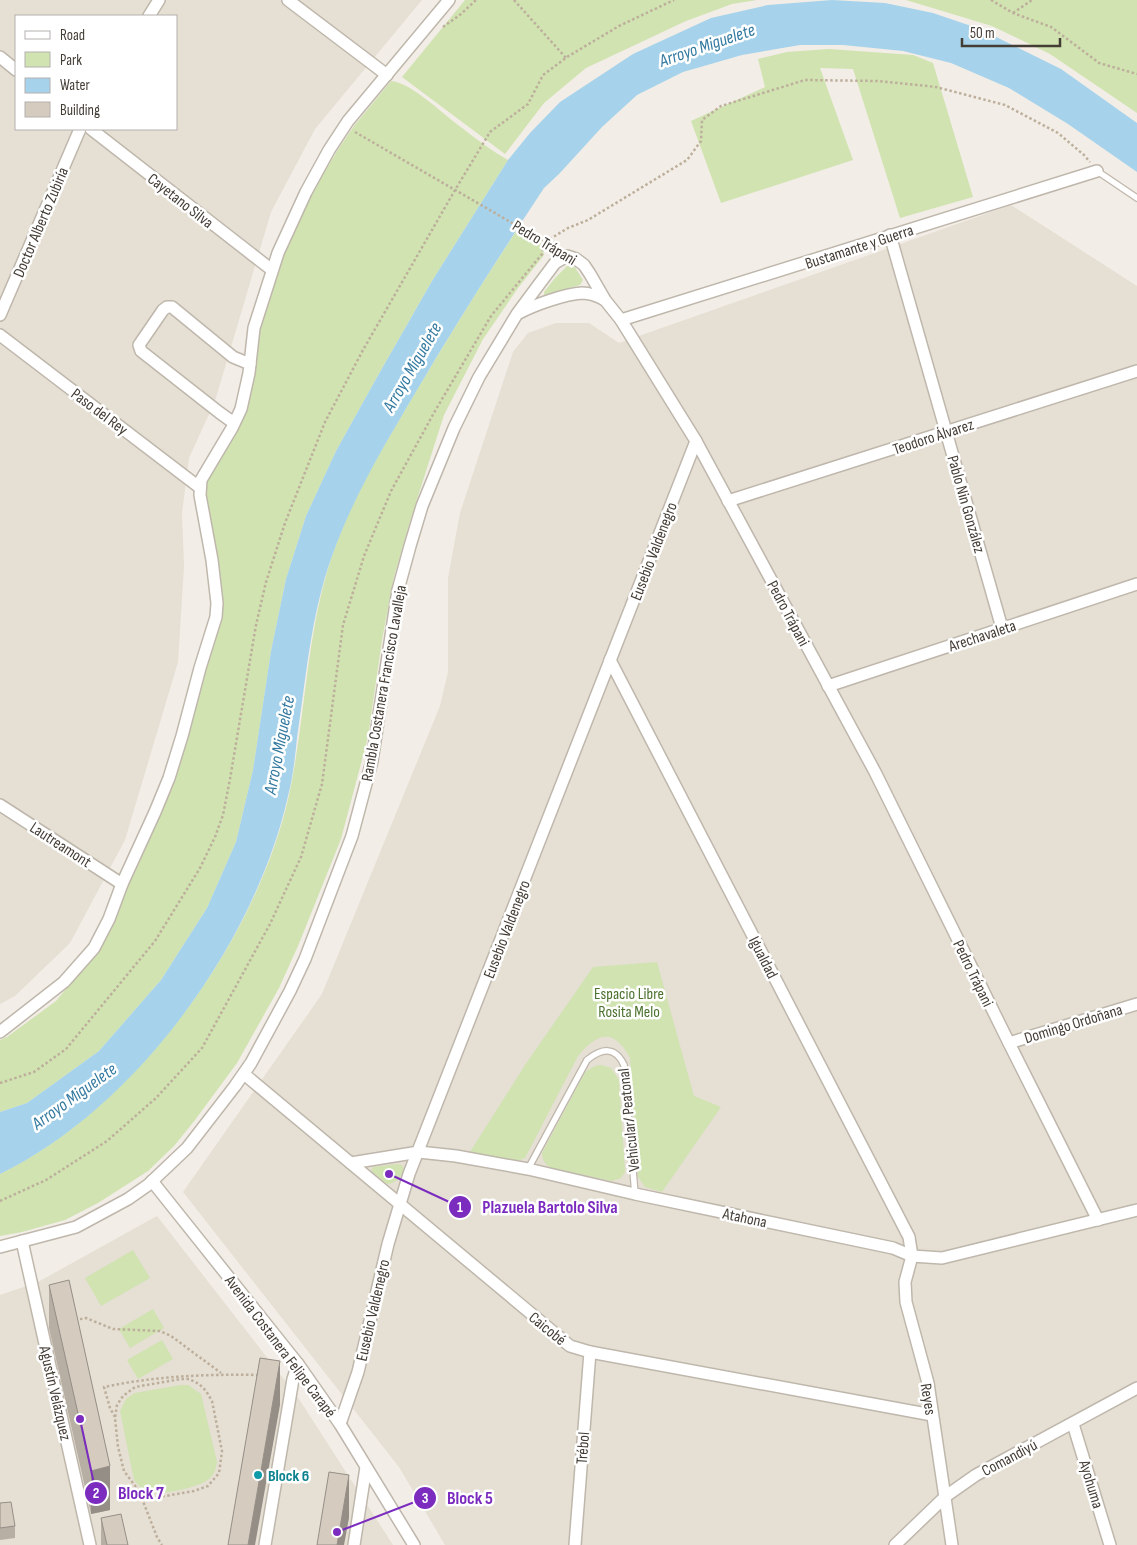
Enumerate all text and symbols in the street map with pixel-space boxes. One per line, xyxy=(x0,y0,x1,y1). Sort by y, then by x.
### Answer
legend xyxy=(15,15,178,130)
scale bar xyxy=(962,15,1060,47)
water label: Arroyo Miguelete xyxy=(656,19,758,72)
text: 50 m xyxy=(970,24,995,43)
text: Road xyxy=(60,26,85,45)
text: Park xyxy=(60,51,82,70)
text: Water xyxy=(60,76,91,95)
text: Building xyxy=(60,101,100,120)
street label: Doctor Alberto Zubiría xyxy=(10,165,73,280)
street label: Cayetano Silva xyxy=(144,170,217,233)
street label: Pedro Trápani xyxy=(509,217,580,270)
street label: Bustamante y Guerra xyxy=(803,221,916,274)
water label: Arroyo Miguelete xyxy=(378,319,446,417)
street label: Paso del Rey xyxy=(67,385,131,440)
street label: Teodoro Álvarez xyxy=(891,415,977,459)
street label: Pablo Nin González xyxy=(943,453,989,556)
street label: Eusebio Valdenegro xyxy=(627,500,682,603)
street label: Pedro Trápani xyxy=(762,578,813,650)
street label: Rambla Costanera Francisco Lavalleja xyxy=(358,584,411,783)
street label: Arechavaleta xyxy=(945,617,1019,657)
water label: Arroyo Miguelete xyxy=(259,694,299,797)
street label: Lautreamont xyxy=(26,818,95,872)
street label: Eusebio Valdenegro xyxy=(480,878,535,981)
street label: Igualdad xyxy=(744,933,781,982)
street label: Pedro Trápani xyxy=(948,937,997,1010)
park label: Espacio Libre Rosita Melo xyxy=(594,985,664,1022)
street label: Domingo Ordoñana xyxy=(1022,1000,1125,1048)
water label: Arroyo Miguelete xyxy=(27,1059,121,1135)
street label: Vehicular/ Peatonal xyxy=(615,1067,644,1172)
callout: Plazuela Bartolo Silva xyxy=(447,1190,628,1223)
text: Plazuela Bartolo Silva xyxy=(482,1197,618,1218)
text: 1 xyxy=(457,1198,463,1217)
street label: Atahona xyxy=(720,1204,768,1232)
street label: Eusebio Valdenegro xyxy=(353,1258,394,1363)
street label: Avenida Costanera Felipe Carapé xyxy=(220,1271,339,1422)
street label: Caicobé xyxy=(524,1308,570,1350)
street label: Agustín Velázquez xyxy=(34,1343,75,1443)
street label: Reyes xyxy=(916,1382,939,1417)
street label: Trébol xyxy=(573,1431,594,1465)
street label: Comandiyú xyxy=(979,1436,1041,1481)
street label: Ayohuma xyxy=(1074,1457,1107,1511)
place label: Block 6 xyxy=(268,1467,309,1486)
marker: Block 6 xyxy=(252,1469,264,1481)
callout: Block 7 xyxy=(83,1476,174,1509)
callout: Block 5 xyxy=(412,1481,503,1514)
text: Block 7 xyxy=(118,1483,164,1504)
text: 2 xyxy=(93,1484,99,1503)
text: Block 5 xyxy=(447,1488,493,1509)
text: 3 xyxy=(422,1489,429,1508)

